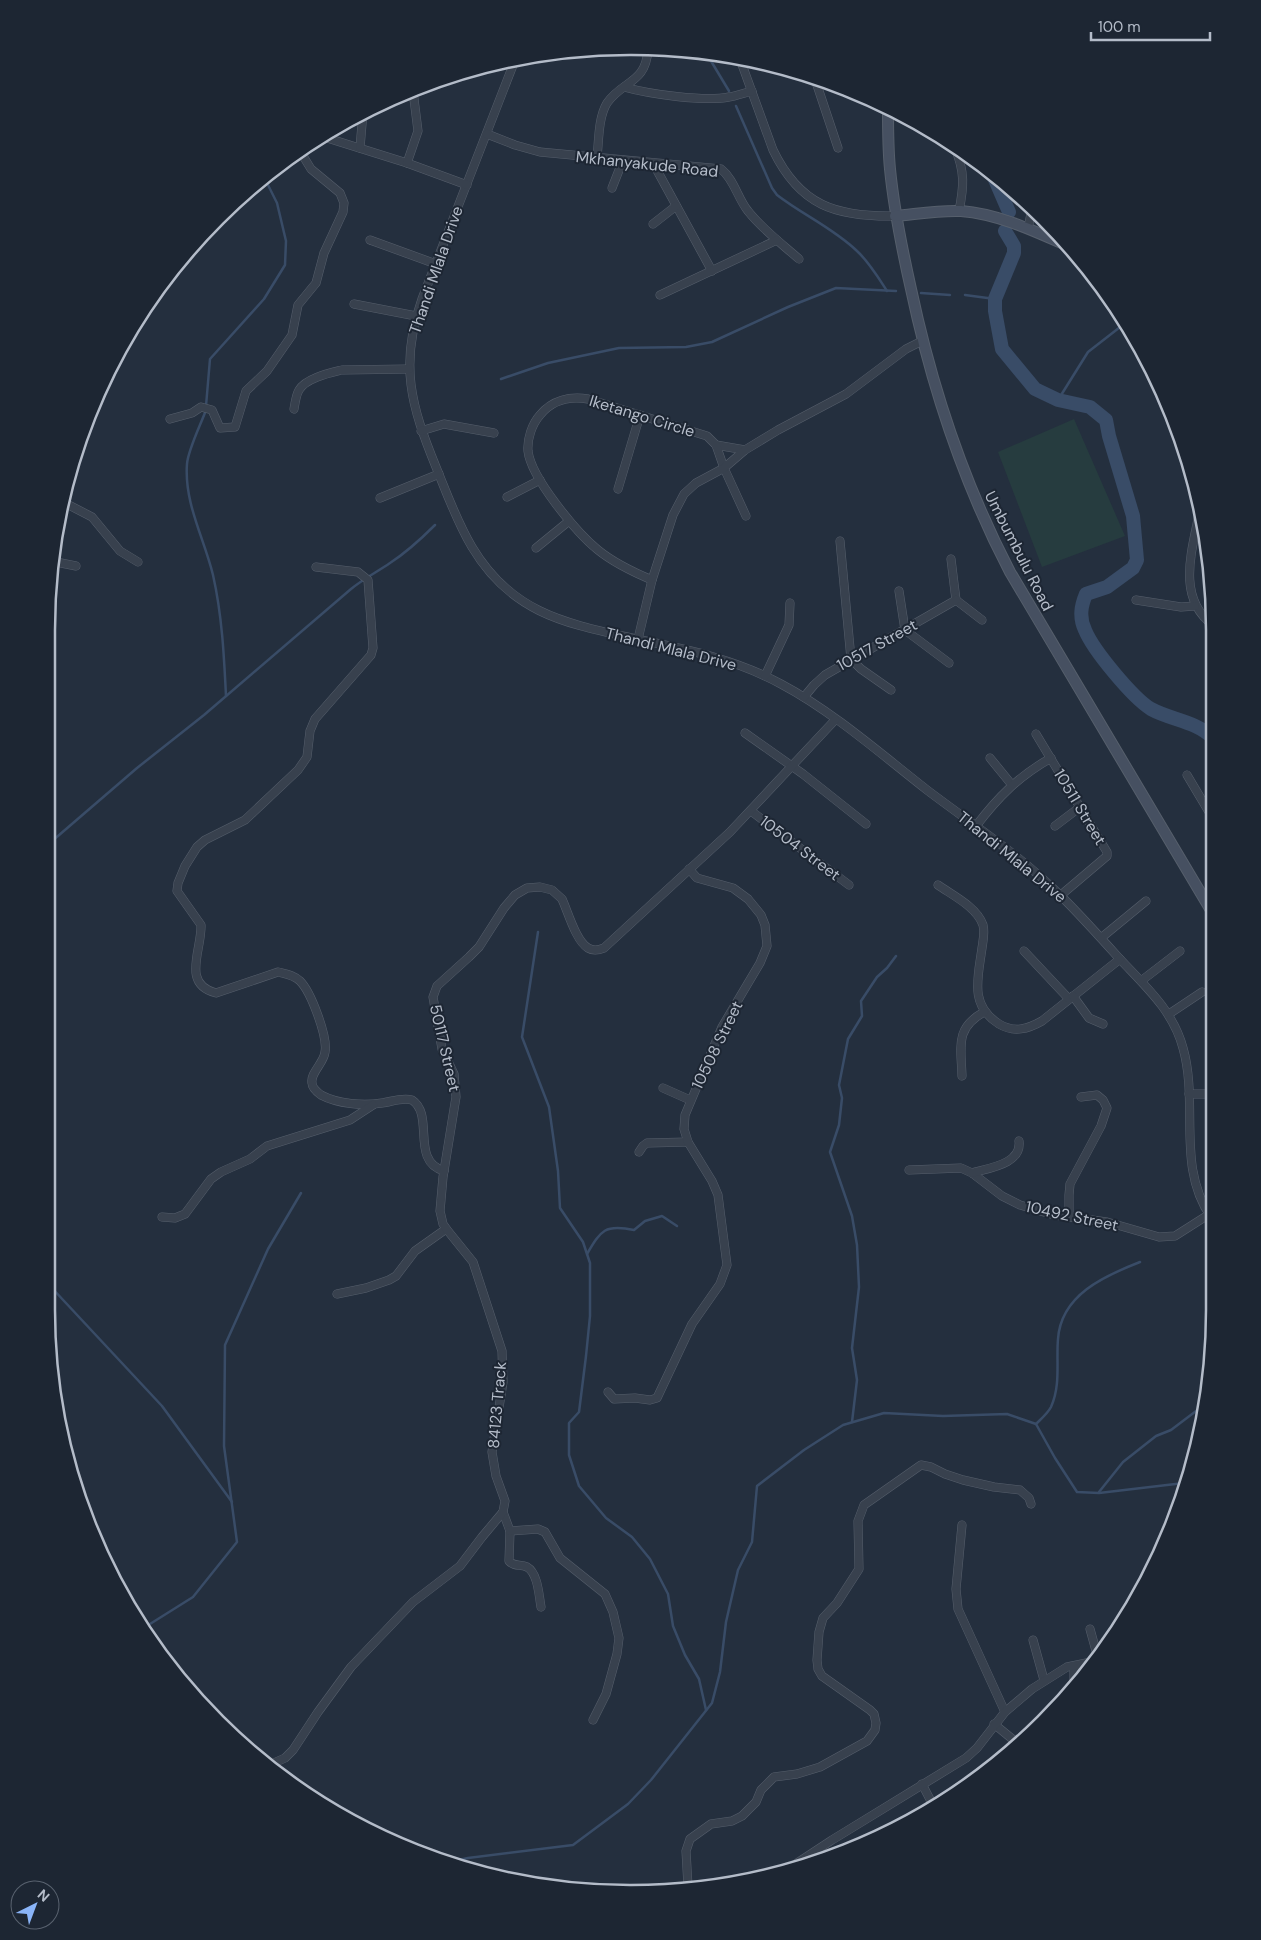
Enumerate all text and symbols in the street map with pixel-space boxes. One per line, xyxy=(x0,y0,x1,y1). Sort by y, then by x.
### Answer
scale bar xyxy=(1091,10,1210,42)
text: 100 m xyxy=(1098,17,1141,37)
street label: Mkhanyakude Road xyxy=(575,146,719,182)
street label: Thandi Mlala Drive xyxy=(404,203,468,337)
street label: Iketango Circle xyxy=(587,390,697,442)
street label: Umbumbulu Road xyxy=(980,488,1058,614)
street label: 10517 Street xyxy=(833,614,921,676)
street label: Thandi Mlala Drive xyxy=(603,623,739,675)
street label: 10511 Street xyxy=(1049,765,1111,849)
street label: Thandi Mlala Drive xyxy=(953,807,1071,907)
street label: 10504 Street xyxy=(755,811,845,885)
street label: 10508 Street xyxy=(687,997,747,1093)
street label: 50117 Street xyxy=(425,1002,465,1094)
street label: 10492 Street xyxy=(1024,1196,1120,1236)
street label: 84123 Track xyxy=(483,1361,511,1449)
north arrow xyxy=(10,1880,60,1930)
text: N xyxy=(34,1885,54,1905)

